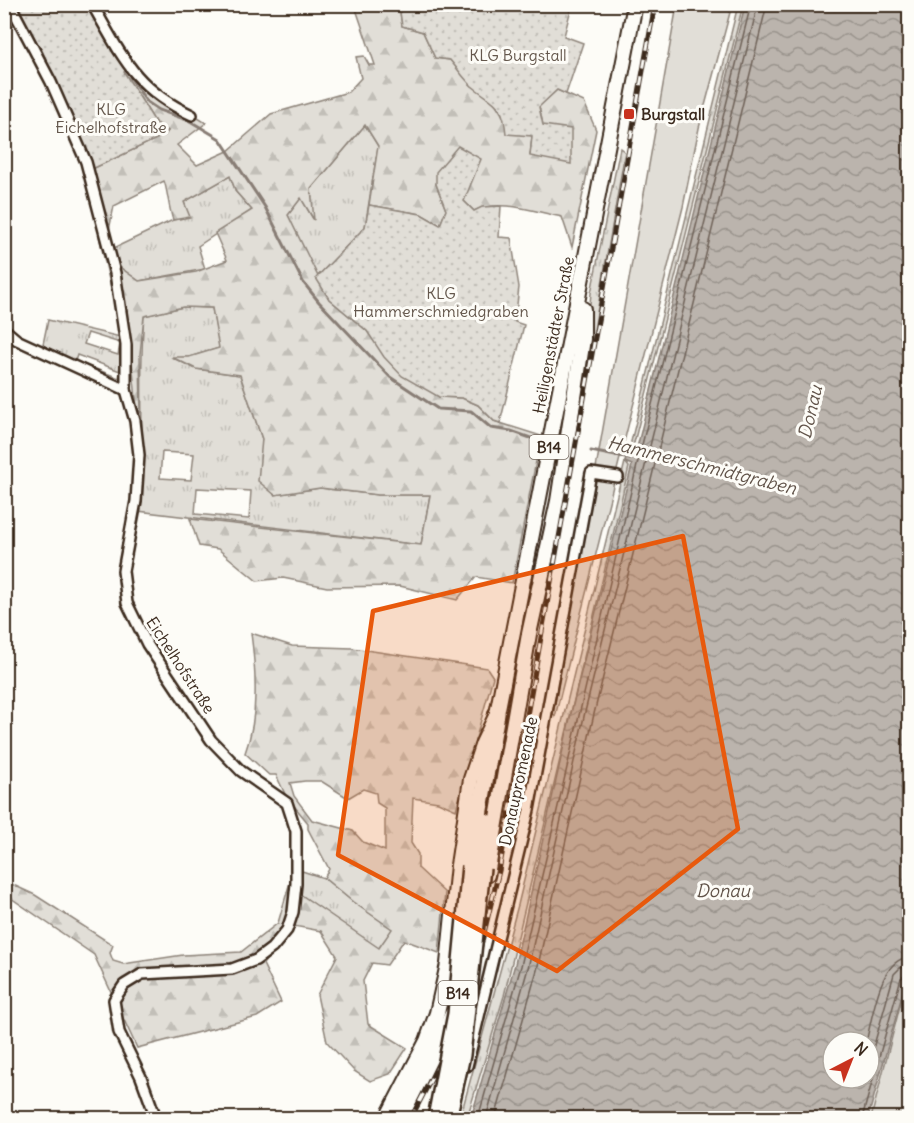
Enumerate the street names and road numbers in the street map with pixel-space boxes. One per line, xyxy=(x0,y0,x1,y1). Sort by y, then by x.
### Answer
street label: Heiligenstädter Straße xyxy=(528,255,578,415)
road number: B14 xyxy=(530,435,568,459)
street label: Eichelhofstraße xyxy=(142,613,220,717)
street label: Donaupromenade xyxy=(495,715,541,847)
road number: B14 xyxy=(438,981,478,1005)

